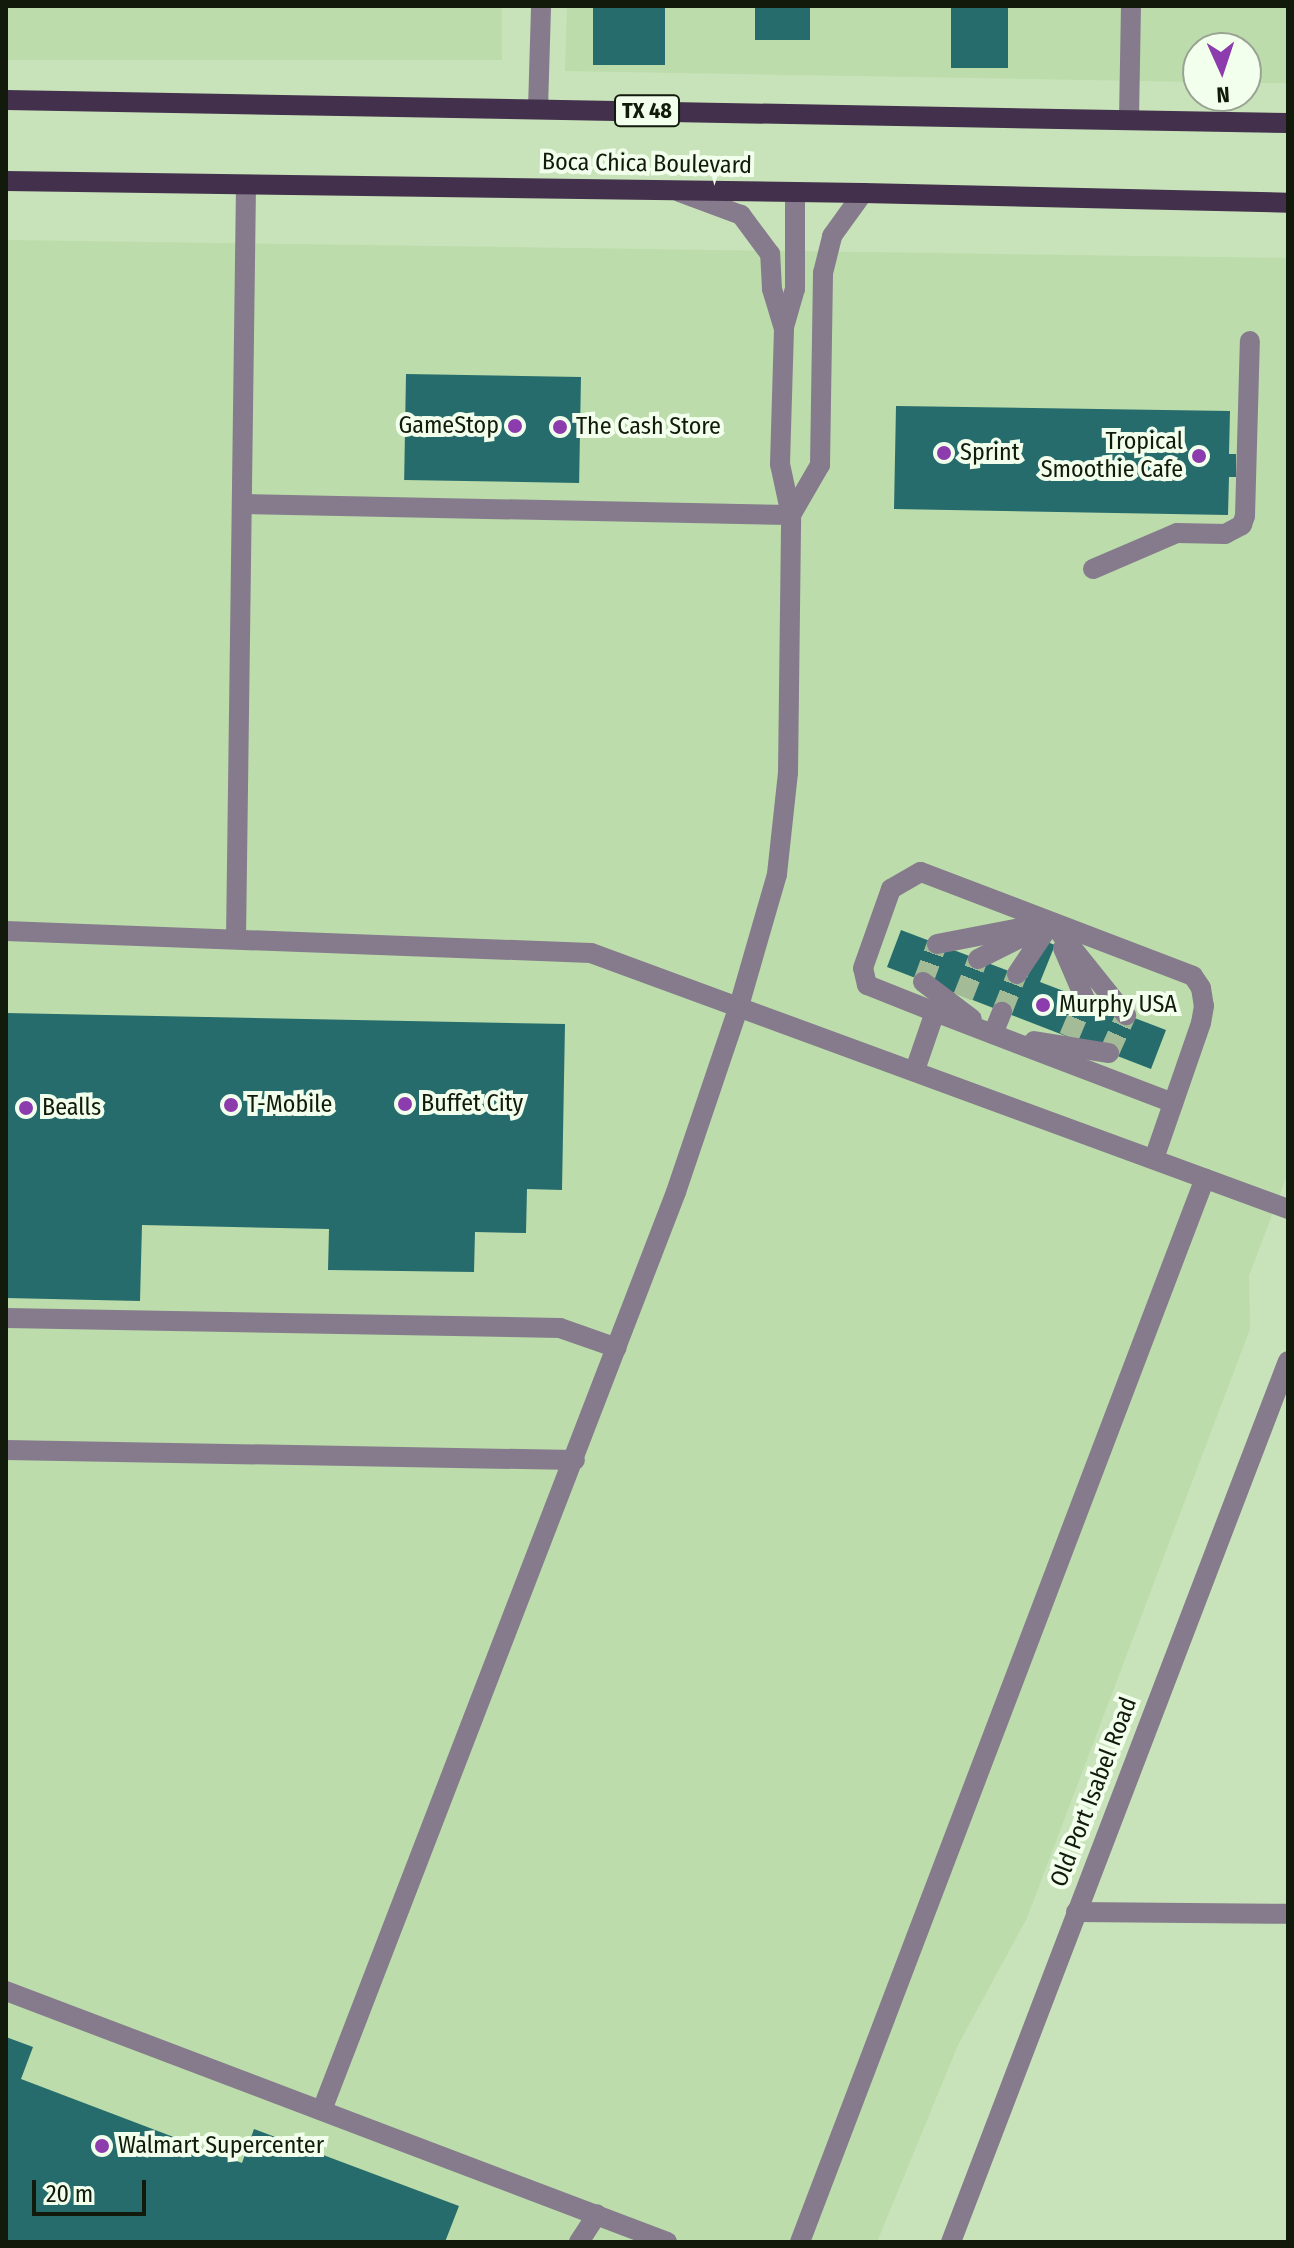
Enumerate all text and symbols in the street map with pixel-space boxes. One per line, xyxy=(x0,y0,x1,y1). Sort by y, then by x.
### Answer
north arrow xyxy=(1182,32,1262,112)
text: N xyxy=(1216,81,1230,108)
road number: TX 48 xyxy=(613,93,681,129)
street label: Boca Chica Boulevard xyxy=(542,148,752,180)
place label: GameStop xyxy=(398,412,499,440)
place label: The Cash Store xyxy=(576,413,721,441)
marker: GameStop xyxy=(506,417,524,435)
marker: The Cash Store xyxy=(551,418,569,436)
place label: Tropical Smoothie Cafe xyxy=(1041,428,1183,484)
place label: Sprint xyxy=(960,439,1020,467)
marker: Sprint xyxy=(935,444,953,462)
marker: Tropical Smoothie Cafe xyxy=(1190,447,1208,465)
place label: Murphy USA xyxy=(1059,991,1177,1019)
marker: Murphy USA xyxy=(1034,996,1052,1014)
place label: Buffet City xyxy=(421,1090,523,1118)
place label: T-Mobile xyxy=(247,1091,332,1119)
place label: Bealls xyxy=(42,1094,101,1122)
marker: Buffet City xyxy=(396,1095,414,1113)
marker: T-Mobile xyxy=(222,1096,240,1114)
marker: Bealls xyxy=(17,1099,35,1117)
street label: Old Port Isabel Road xyxy=(1045,1693,1143,1891)
place label: Walmart Supercenter xyxy=(118,2132,324,2160)
marker: Walmart Supercenter xyxy=(93,2137,111,2155)
scale bar xyxy=(36,2164,150,2214)
text: 20 m xyxy=(46,2180,93,2208)

